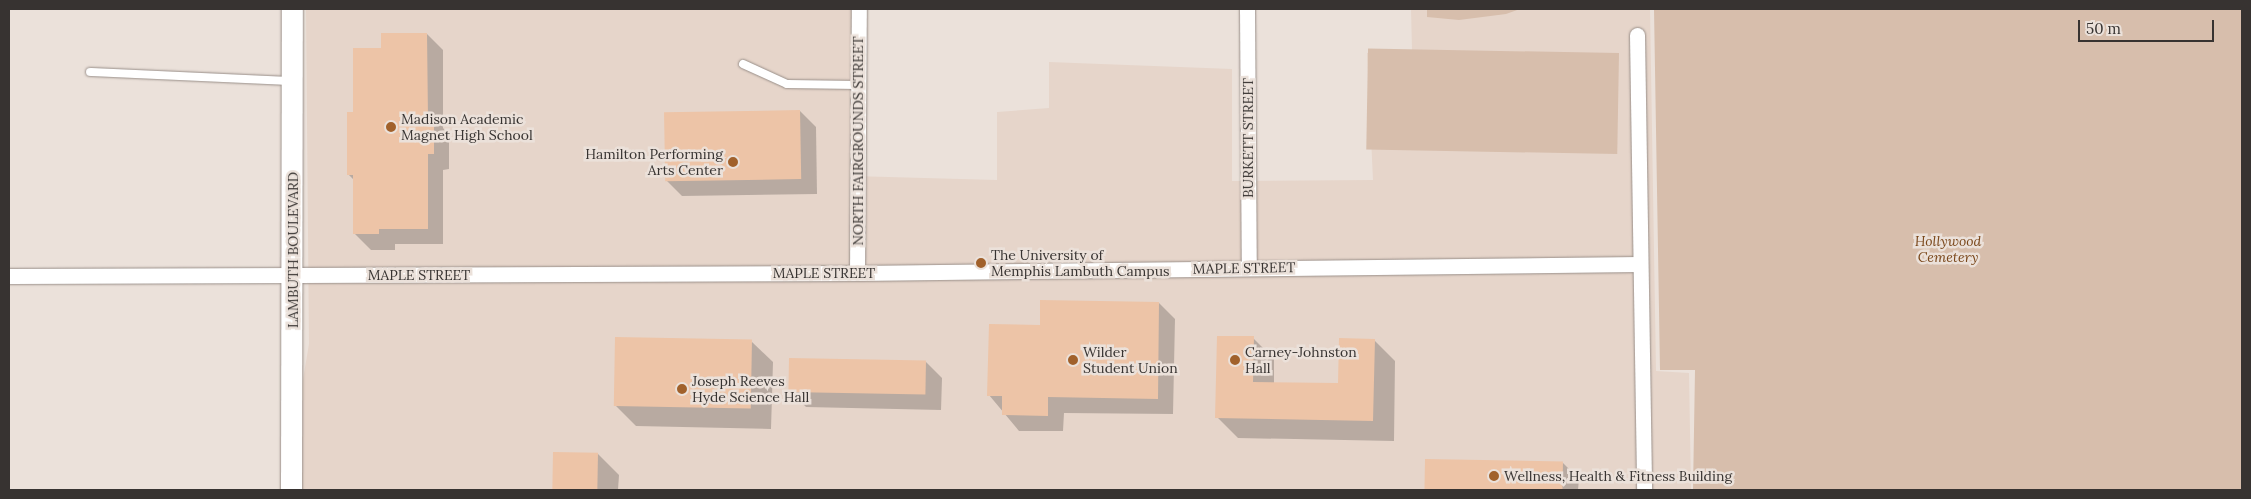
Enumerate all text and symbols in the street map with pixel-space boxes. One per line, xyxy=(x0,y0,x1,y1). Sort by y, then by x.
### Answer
scale bar xyxy=(2081,10,2217,42)
text: 50 m xyxy=(2086,19,2121,38)
street label: NORTH FAIRGROUNDS STREET xyxy=(850,36,866,246)
street label: BURKETT STREET xyxy=(1240,78,1256,198)
place label: Madison Academic Magnet High School xyxy=(401,111,533,144)
marker: Madison Academic Magnet High School xyxy=(385,121,397,133)
place label: Hamilton Performing Arts Center xyxy=(585,146,723,178)
marker: Hamilton Performing Arts Center xyxy=(727,156,739,168)
street label: LAMBUTH BOULEVARD xyxy=(285,172,301,328)
park label: Hollywood Cemetery xyxy=(1915,233,1981,266)
place label: The University of Memphis Lambuth Campus xyxy=(991,247,1170,280)
marker: The University of Memphis Lambuth Campus xyxy=(975,257,987,269)
street label: MAPLE STREET xyxy=(1193,259,1295,277)
street label: MAPLE STREET xyxy=(773,265,875,281)
street label: MAPLE STREET xyxy=(368,267,470,283)
place label: Wilder Student Union xyxy=(1083,344,1178,377)
place label: Carney-Johnston Hall xyxy=(1245,344,1357,377)
marker: Wilder Student Union xyxy=(1067,354,1079,366)
marker: Carney-Johnston Hall xyxy=(1229,354,1241,366)
place label: Joseph Reeves Hyde Science Hall xyxy=(692,373,809,406)
marker: Joseph Reeves Hyde Science Hall xyxy=(676,383,688,395)
place label: Wellness, Health & Fitness Building xyxy=(1504,468,1732,484)
marker: Wellness, Health & Fitness Building xyxy=(1488,470,1500,482)

